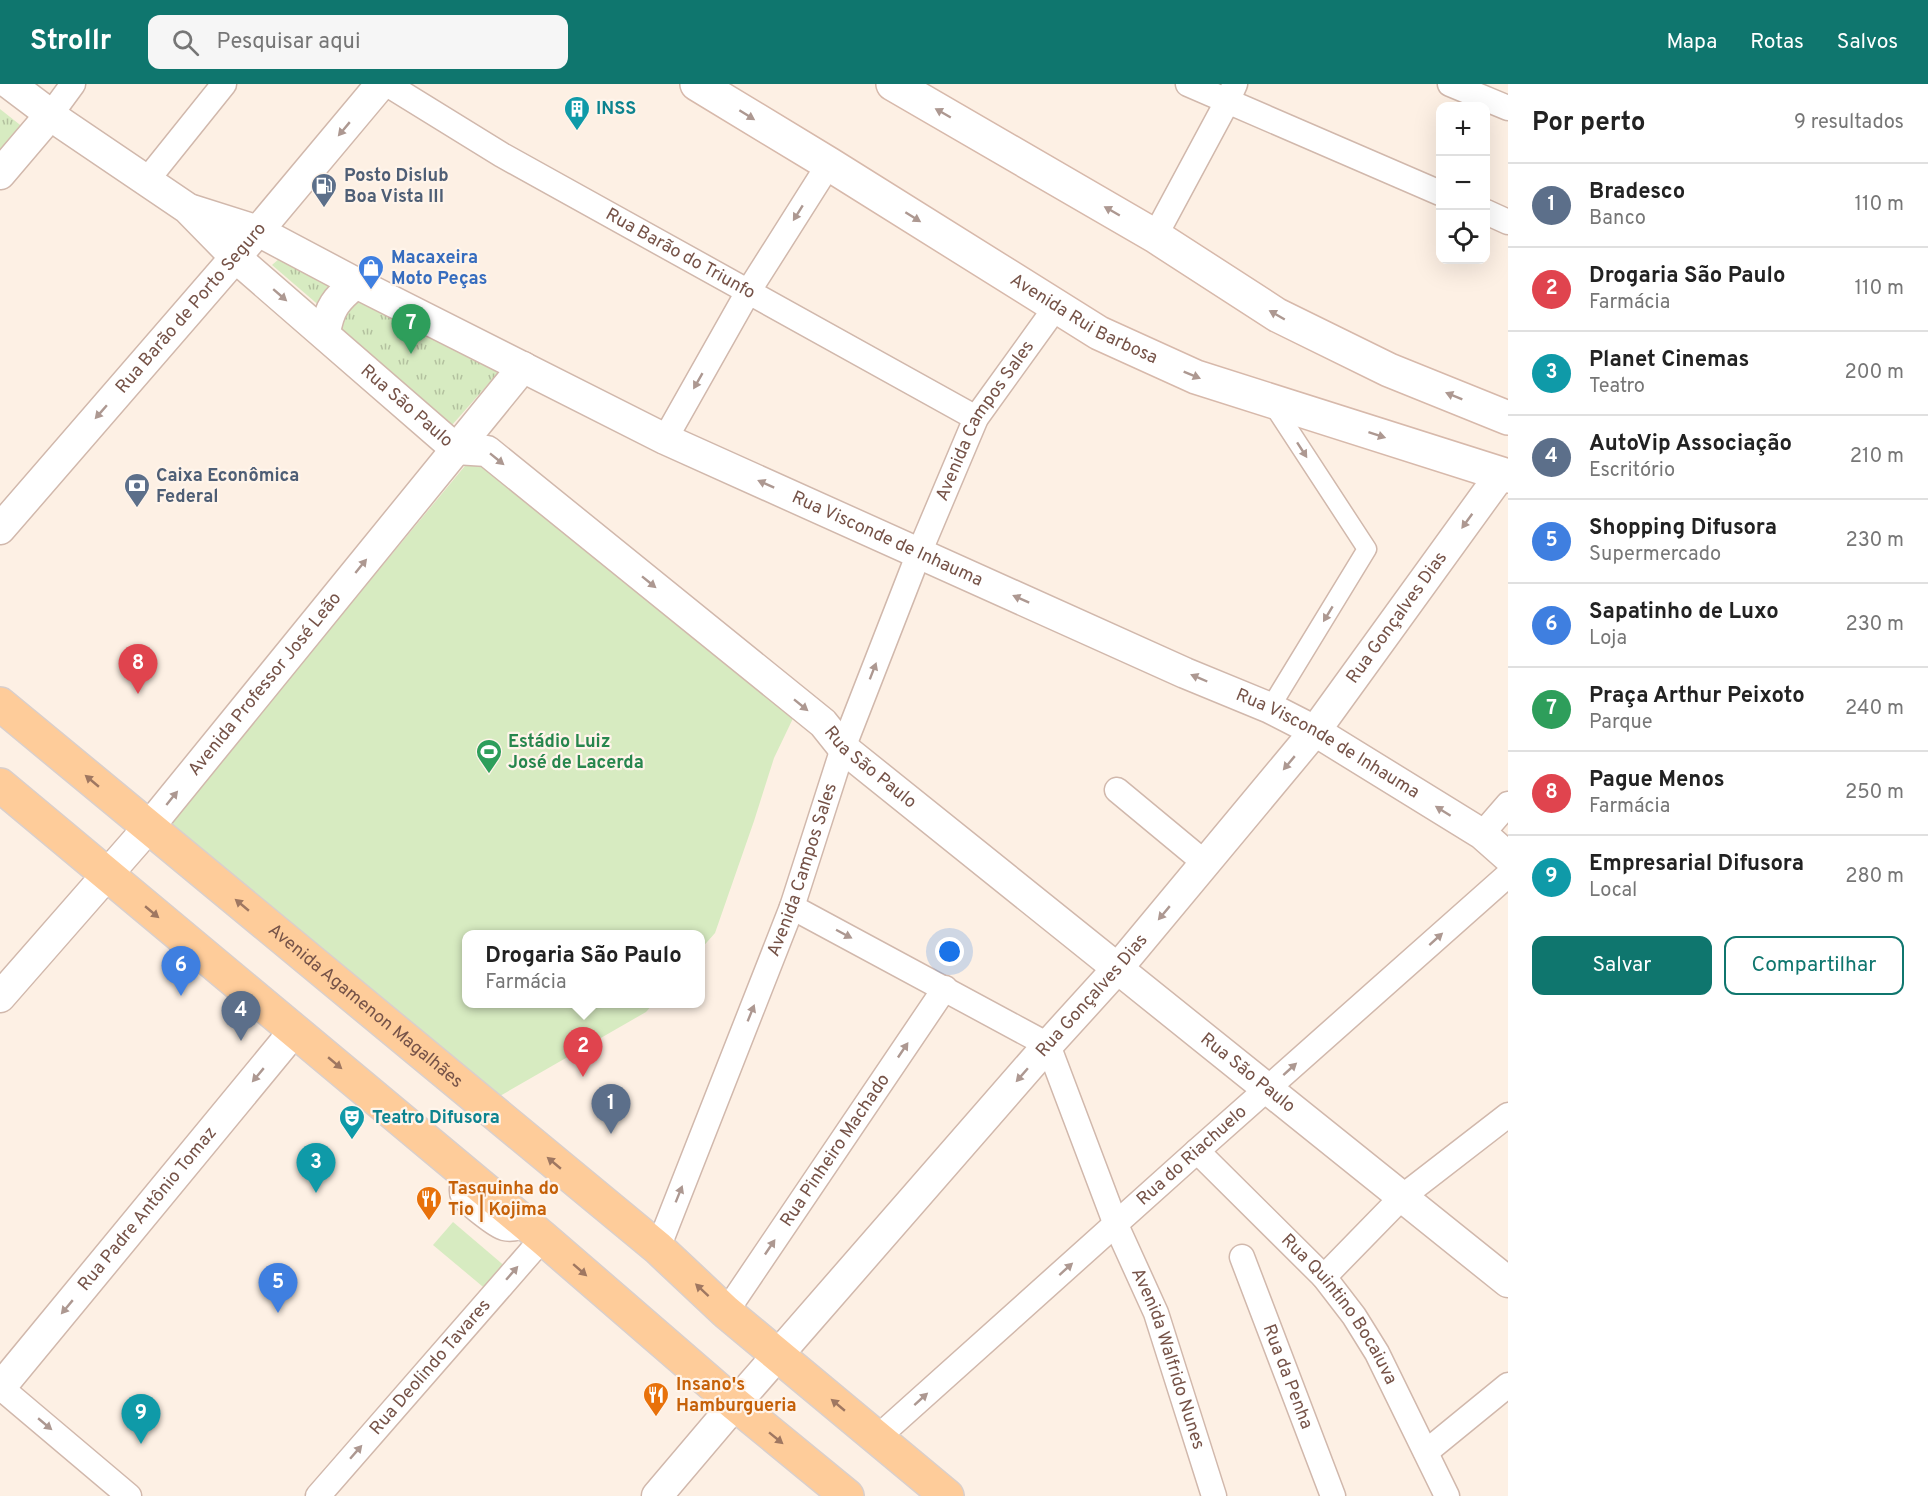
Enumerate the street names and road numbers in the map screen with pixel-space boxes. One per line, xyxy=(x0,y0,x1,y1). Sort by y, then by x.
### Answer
street label: Rua Barão do Triunfo xyxy=(601,203,759,305)
street label: Rua Barão de Porto Seguro xyxy=(111,218,271,399)
street label: Avenida Rui Barbosa xyxy=(1006,269,1161,370)
street label: Avenida Campos Sales xyxy=(931,336,1040,505)
street label: Rua São Paulo xyxy=(355,359,458,453)
street label: Rua Visconde de Inhauma xyxy=(788,486,986,592)
street label: Rua Gonçalves Dias xyxy=(1341,547,1453,688)
street label: Avenida Professor José Leão xyxy=(183,587,347,781)
street label: Rua Visconde de Inhauma xyxy=(1232,684,1424,804)
street label: Rua São Paulo xyxy=(819,722,921,814)
street label: Avenida Campos Sales xyxy=(762,780,842,960)
street label: Avenida Agamenon Magalhães xyxy=(263,919,467,1093)
street label: Rua Gonçalves Dias xyxy=(1031,929,1153,1062)
street label: Rua São Paulo xyxy=(1195,1028,1300,1118)
street label: Rua Pinheiro Machado xyxy=(775,1069,895,1231)
street label: Rua do Riachuelo xyxy=(1132,1100,1252,1211)
street label: Rua Padre Antônio Tomaz xyxy=(73,1122,222,1296)
street label: Rua Quintino Bocaiuva xyxy=(1276,1229,1402,1388)
street label: Avenida Walfrido Nunes xyxy=(1126,1264,1210,1452)
street label: Rua Deolindo Tavares xyxy=(365,1294,496,1440)
street label: Rua da Penha xyxy=(1257,1321,1318,1432)

